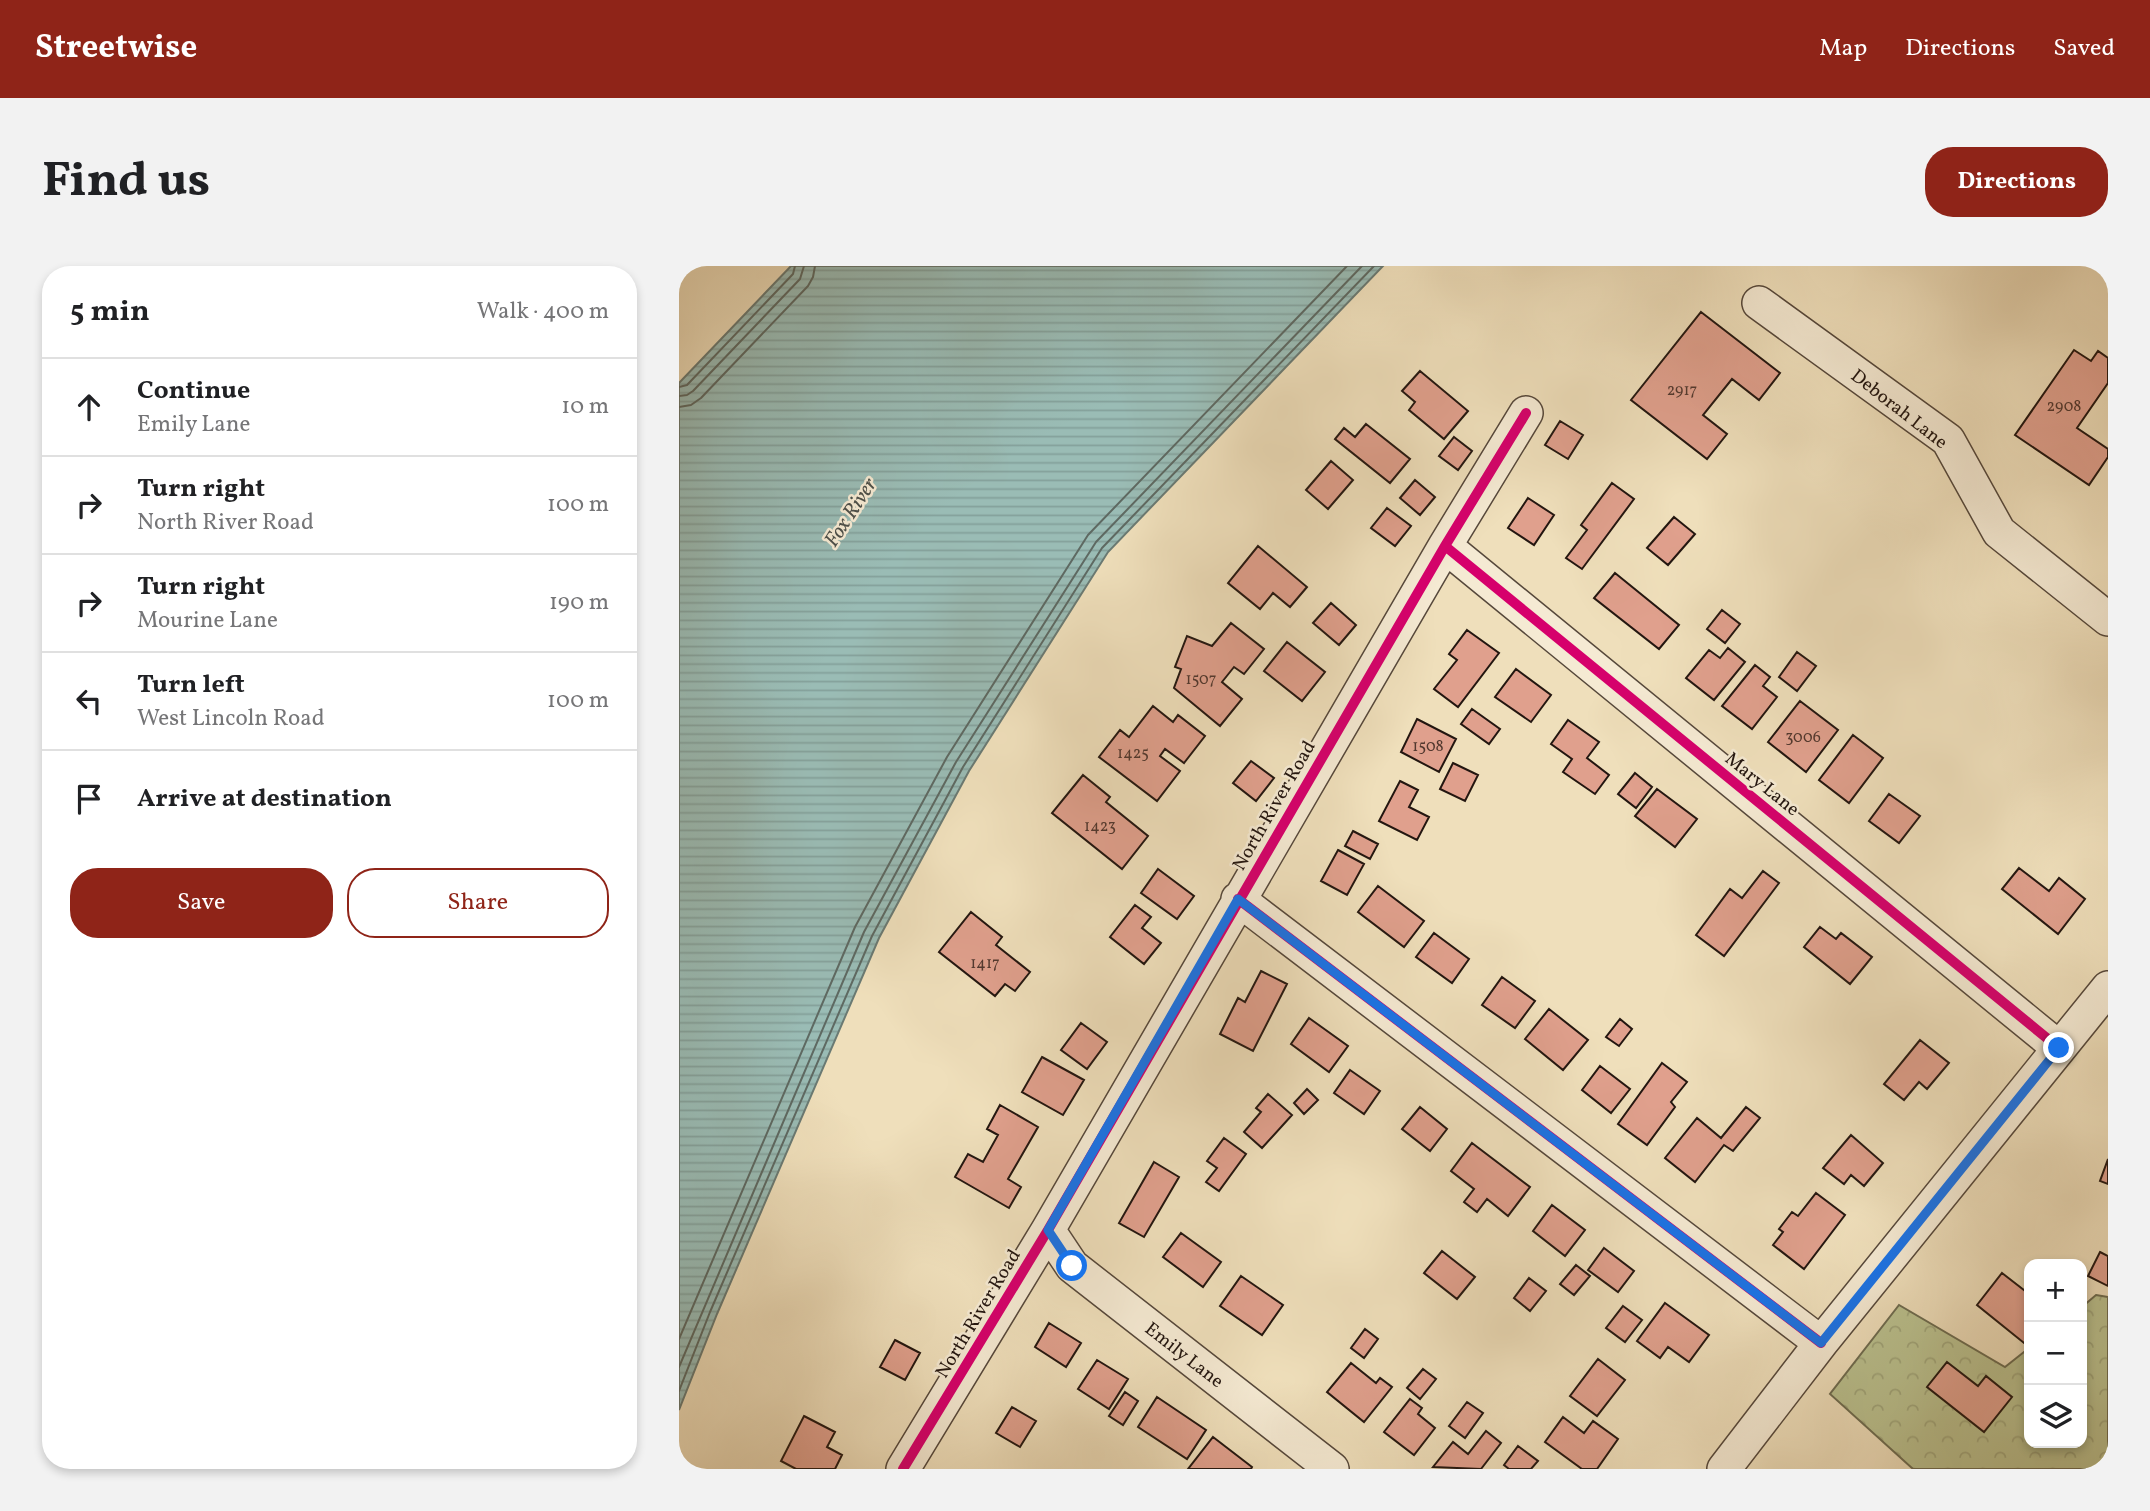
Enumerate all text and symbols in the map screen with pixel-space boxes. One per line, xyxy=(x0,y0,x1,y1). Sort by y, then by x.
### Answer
text: Streetwise xyxy=(35,26,197,72)
text: Map xyxy=(1819,32,1867,66)
text: Directions xyxy=(1905,32,2015,66)
text: Saved xyxy=(2053,32,2115,66)
button: Directions xyxy=(1925,147,2108,217)
text: Find us xyxy=(42,148,210,217)
text: 5 min xyxy=(70,291,150,333)
text: Walk · 400 m xyxy=(477,296,609,328)
street label: Deborah Lane xyxy=(1845,364,1953,456)
text: Continue xyxy=(137,373,250,409)
house number: 2917 xyxy=(1667,380,1698,402)
icon: ahead xyxy=(70,388,108,426)
text: 10 m xyxy=(561,391,609,423)
house number: 2908 xyxy=(2047,396,2081,418)
text: Emily Lane xyxy=(137,409,250,441)
text: Turn right xyxy=(137,471,265,507)
water label: Fox River xyxy=(818,472,885,553)
icon: right xyxy=(70,486,108,524)
text: 100 m xyxy=(547,489,609,521)
text: North River Road xyxy=(137,507,314,539)
text: Turn right xyxy=(137,569,265,605)
icon: right xyxy=(70,584,108,622)
text: 190 m xyxy=(549,587,609,619)
text: Mourine Lane xyxy=(137,605,278,637)
text: Turn left xyxy=(137,667,245,703)
house number: 1507 xyxy=(1186,669,1217,691)
icon: left xyxy=(70,682,108,720)
text: 100 m xyxy=(547,685,609,717)
text: West Lincoln Road xyxy=(137,703,325,735)
house number: 3006 xyxy=(1785,727,1821,749)
street label: North River Road xyxy=(1227,736,1323,876)
house number: 1508 xyxy=(1412,736,1444,758)
house number: 1425 xyxy=(1117,743,1149,765)
street label: Mary Lane xyxy=(1719,746,1805,823)
icon: arrive xyxy=(70,780,108,818)
text: Arrive at destination xyxy=(137,781,392,817)
house number: 1423 xyxy=(1084,816,1116,838)
button: Save xyxy=(70,868,333,938)
button: Share xyxy=(347,868,609,938)
house number: 1417 xyxy=(970,953,1000,975)
route end xyxy=(2043,1032,2074,1063)
street label: North River Road xyxy=(930,1245,1028,1383)
route start xyxy=(1056,1250,1087,1281)
map controls xyxy=(2024,1259,2087,1448)
button: + xyxy=(2024,1259,2087,1322)
street label: Emily Lane xyxy=(1139,1317,1229,1395)
button: − xyxy=(2024,1322,2087,1385)
button: layers xyxy=(2024,1385,2087,1448)

